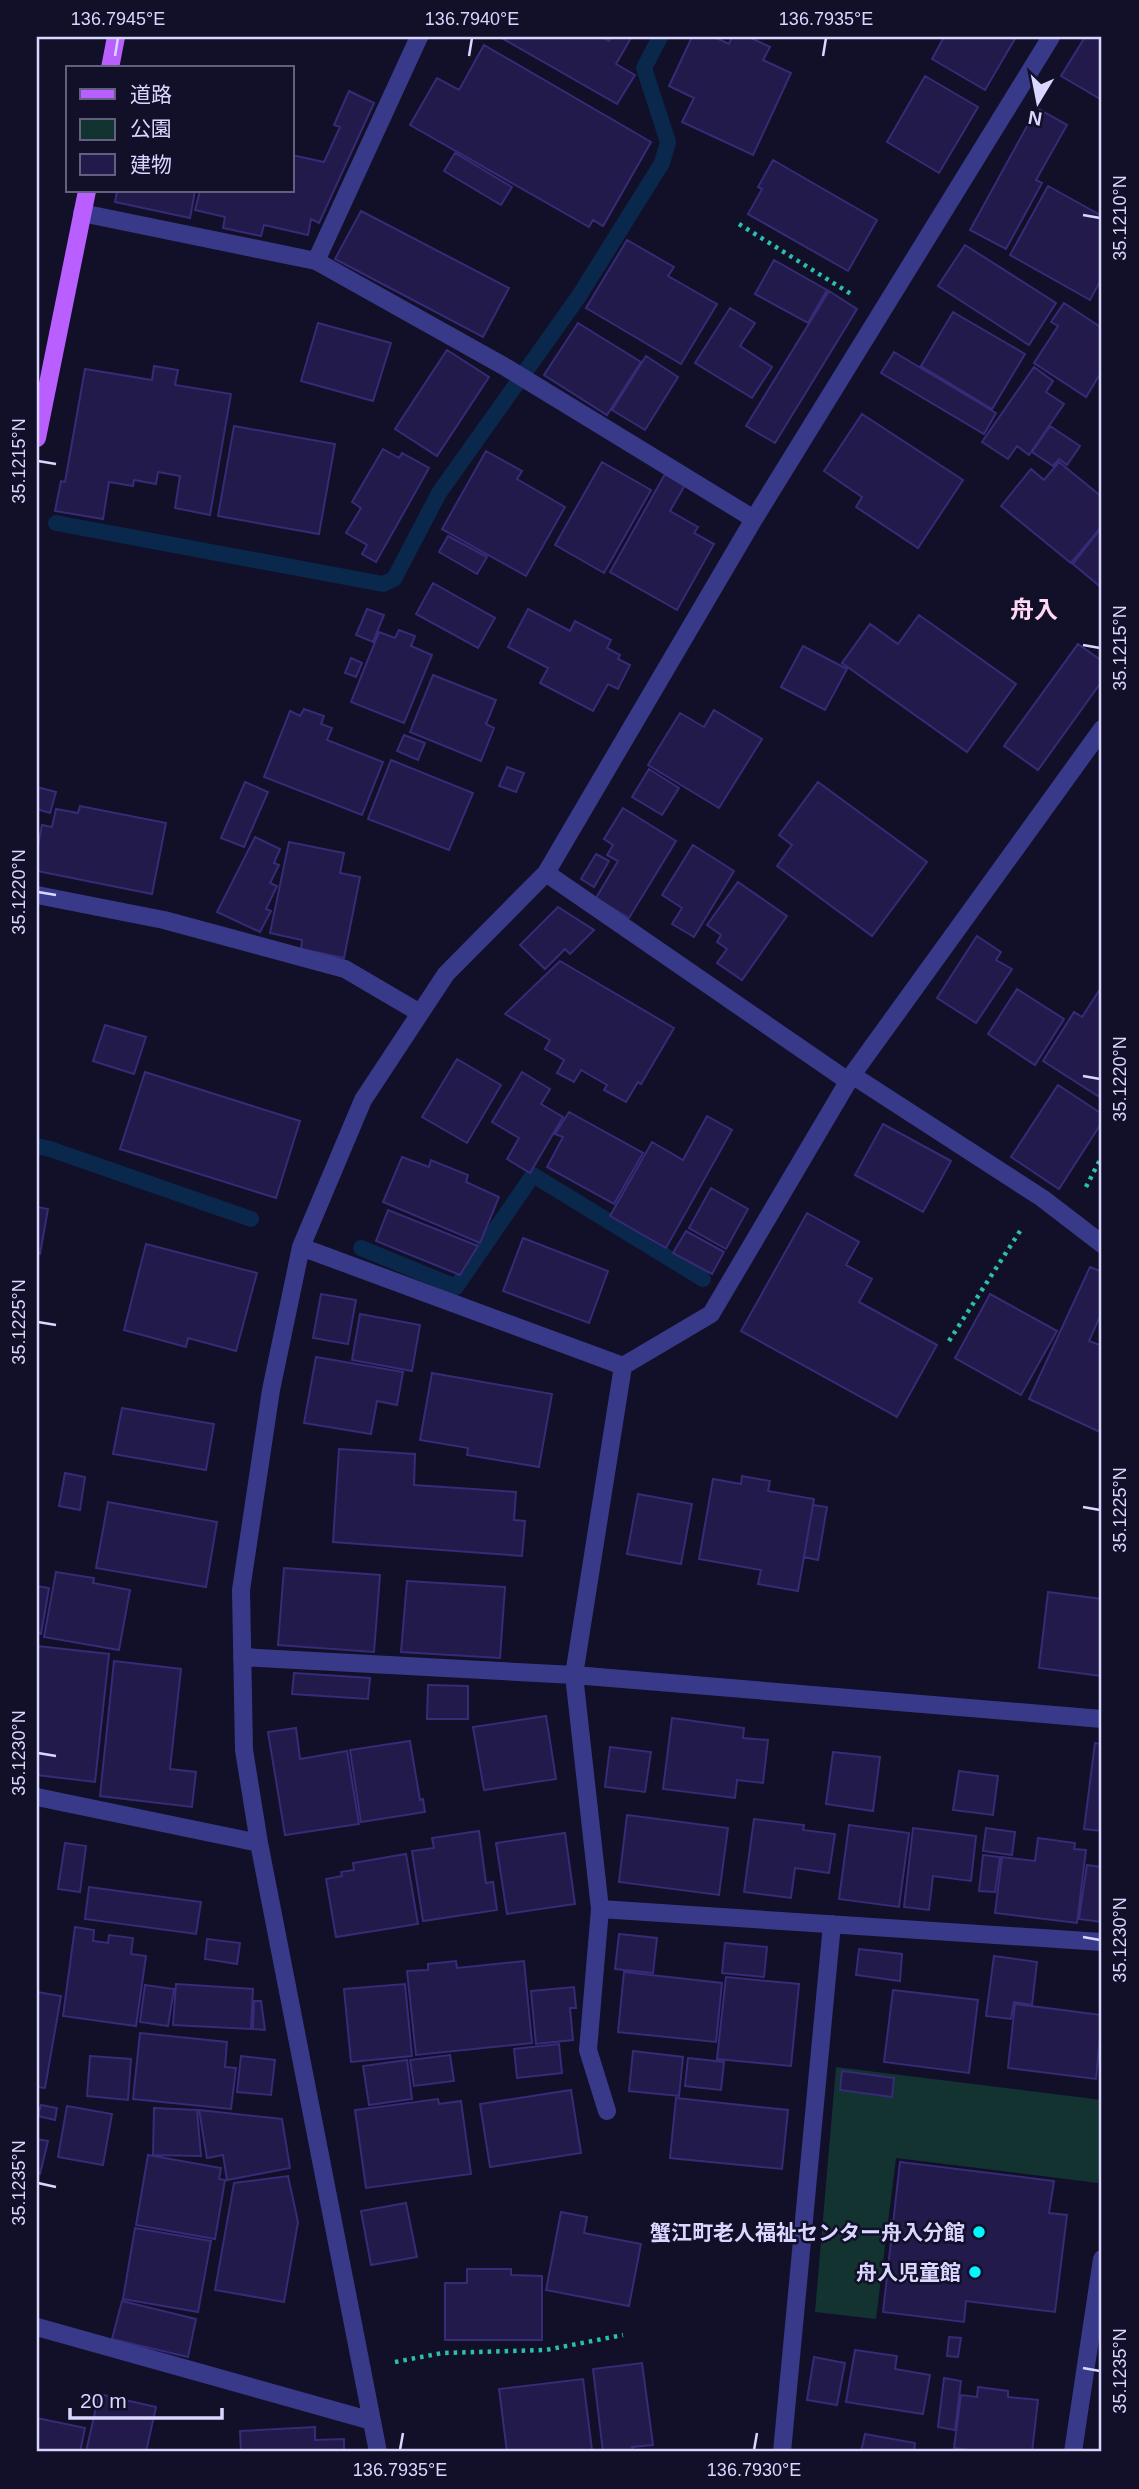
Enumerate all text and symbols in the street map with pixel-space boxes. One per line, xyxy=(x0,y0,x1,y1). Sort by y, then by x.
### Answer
text: 136.7945°E xyxy=(71,9,165,29)
text: 136.7940°E xyxy=(425,9,519,29)
text: 136.7935°E xyxy=(779,9,873,29)
legend xyxy=(66,66,294,192)
north arrow xyxy=(1002,66,1072,136)
text: 道路 xyxy=(130,83,172,106)
text: N xyxy=(1027,107,1044,130)
text: 公園 xyxy=(130,117,172,140)
text: 建物 xyxy=(130,153,172,176)
text: 35.1210°N xyxy=(1110,175,1130,261)
text: 35.1215°N xyxy=(9,418,29,504)
district label: 舟入 xyxy=(1010,596,1058,623)
text: 35.1215°N xyxy=(1110,605,1130,691)
text: 35.1220°N xyxy=(9,849,29,935)
text: 35.1220°N xyxy=(1110,1036,1130,1122)
text: 35.1225°N xyxy=(9,1279,29,1365)
text: 35.1225°N xyxy=(1110,1467,1130,1553)
text: 35.1230°N xyxy=(9,1710,29,1796)
text: 35.1230°N xyxy=(1110,1897,1130,1983)
text: 35.1235°N xyxy=(9,2140,29,2226)
place label: 蟹江町老人福祉センター舟入分館 xyxy=(650,2221,965,2244)
marker: 蟹江町老人福祉センター舟入分館 xyxy=(971,2224,987,2240)
place label: 舟入児童館 xyxy=(856,2261,961,2284)
marker: 舟入児童館 xyxy=(967,2264,983,2280)
text: 35.1235°N xyxy=(1110,2328,1130,2414)
scale bar xyxy=(70,2377,222,2421)
text: 20 m xyxy=(80,2389,127,2412)
text: 136.7935°E xyxy=(353,2460,447,2480)
text: 136.7930°E xyxy=(707,2460,801,2480)

